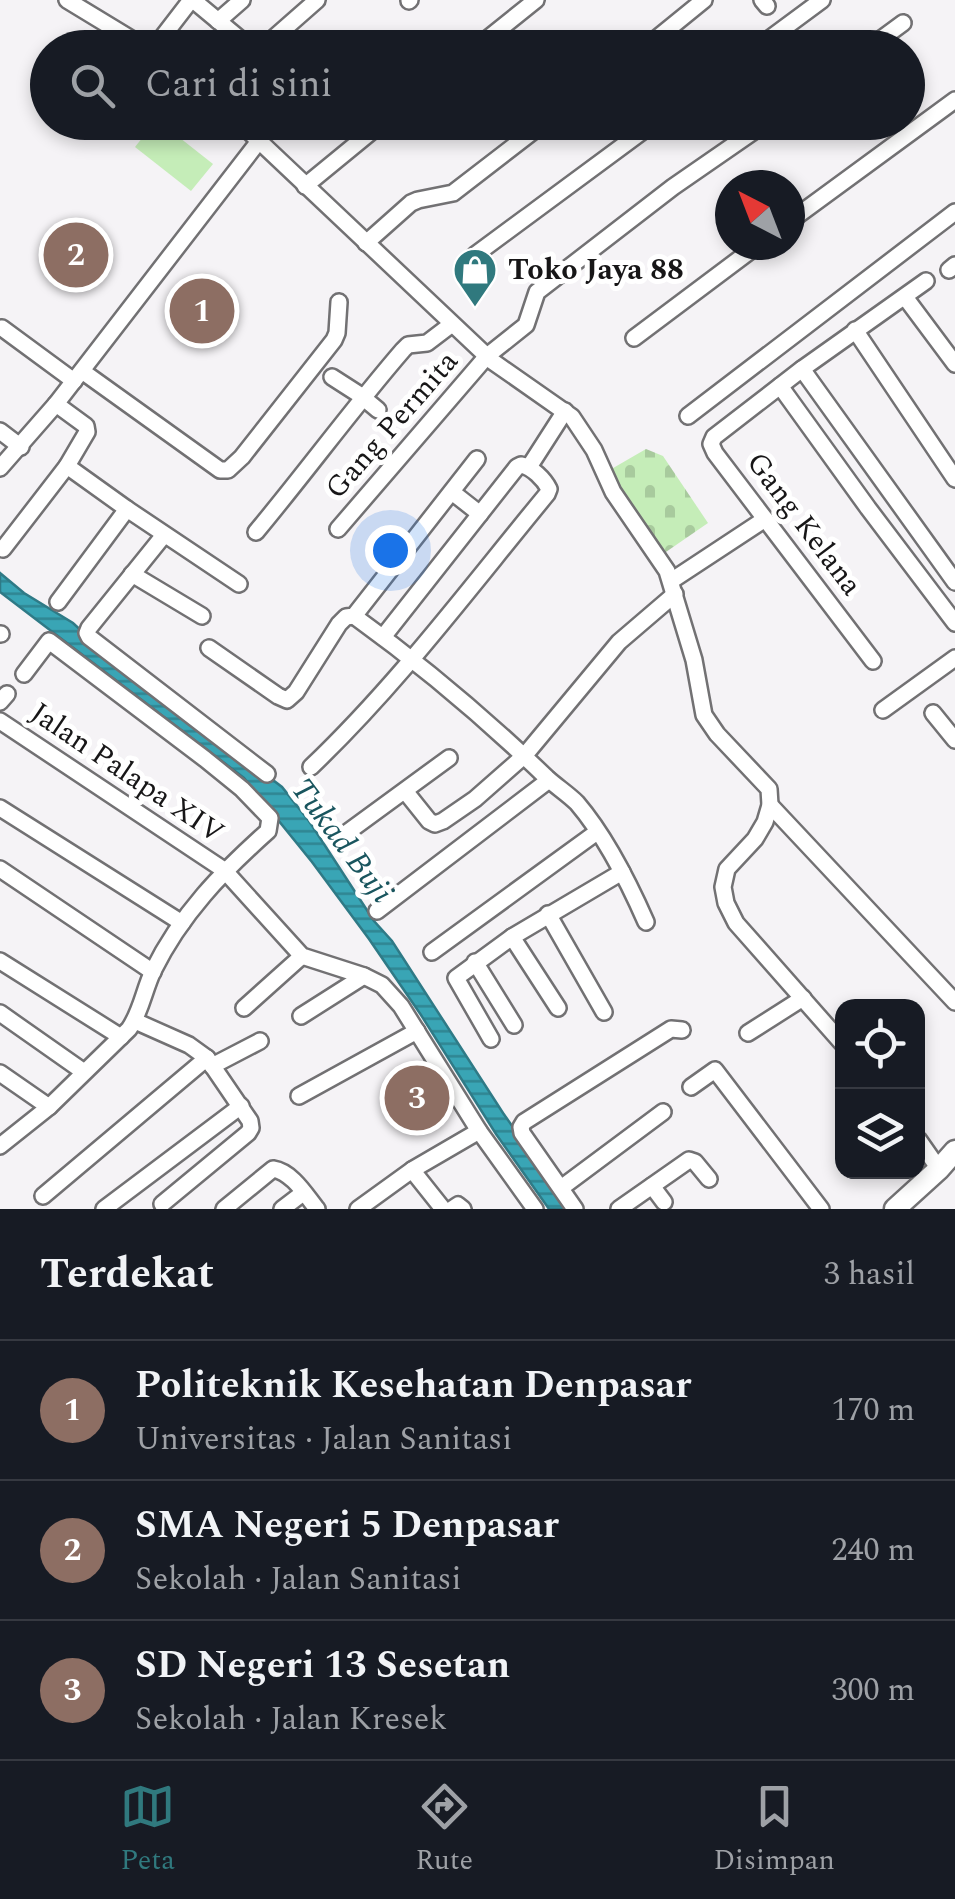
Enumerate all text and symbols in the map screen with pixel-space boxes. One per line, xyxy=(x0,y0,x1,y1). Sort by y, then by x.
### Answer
search box xyxy=(30,30,925,140)
text: Cari di sini xyxy=(145,56,332,114)
icon: search xyxy=(65,58,120,113)
north arrow xyxy=(715,170,805,260)
pin: 2 xyxy=(44,218,108,292)
shop icon: Toko Jaya 88 xyxy=(452,247,498,308)
place label: Toko Jaya 88 xyxy=(508,247,684,293)
pin: 1 xyxy=(170,274,234,348)
street label: Gang Permita xyxy=(314,340,470,510)
street label: Gang Kelana xyxy=(735,442,874,606)
your location xyxy=(365,525,416,576)
street label: Jalan Palapa XIV xyxy=(21,691,233,855)
water label: Tukad Buji xyxy=(278,768,406,914)
map controls xyxy=(835,999,925,1179)
button: locate xyxy=(835,999,925,1089)
pin: 3 xyxy=(384,1060,450,1136)
button: layers xyxy=(835,1089,925,1179)
text: Terdekat xyxy=(40,1243,214,1306)
text: 3 hasil xyxy=(824,1250,915,1299)
text: Politeknik Kesehatan Denpasar xyxy=(135,1357,692,1415)
text: 1 xyxy=(64,1386,81,1435)
text: 170 m xyxy=(831,1386,915,1435)
text: Universitas · Jalan Sanitasi xyxy=(135,1415,512,1464)
text: SMA Negeri 5 Denpasar xyxy=(135,1497,559,1555)
text: 2 xyxy=(64,1526,81,1575)
text: 240 m xyxy=(831,1526,915,1575)
text: Sekolah · Jalan Sanitasi xyxy=(135,1555,461,1604)
text: SD Negeri 13 Sesetan xyxy=(135,1637,510,1695)
text: 3 xyxy=(64,1666,81,1715)
text: 300 m xyxy=(831,1666,915,1715)
text: Sekolah · Jalan Kresek xyxy=(135,1695,447,1744)
tab: Peta xyxy=(120,1779,175,1882)
tab: Rute xyxy=(415,1779,473,1882)
tab: Disimpan xyxy=(713,1779,835,1882)

